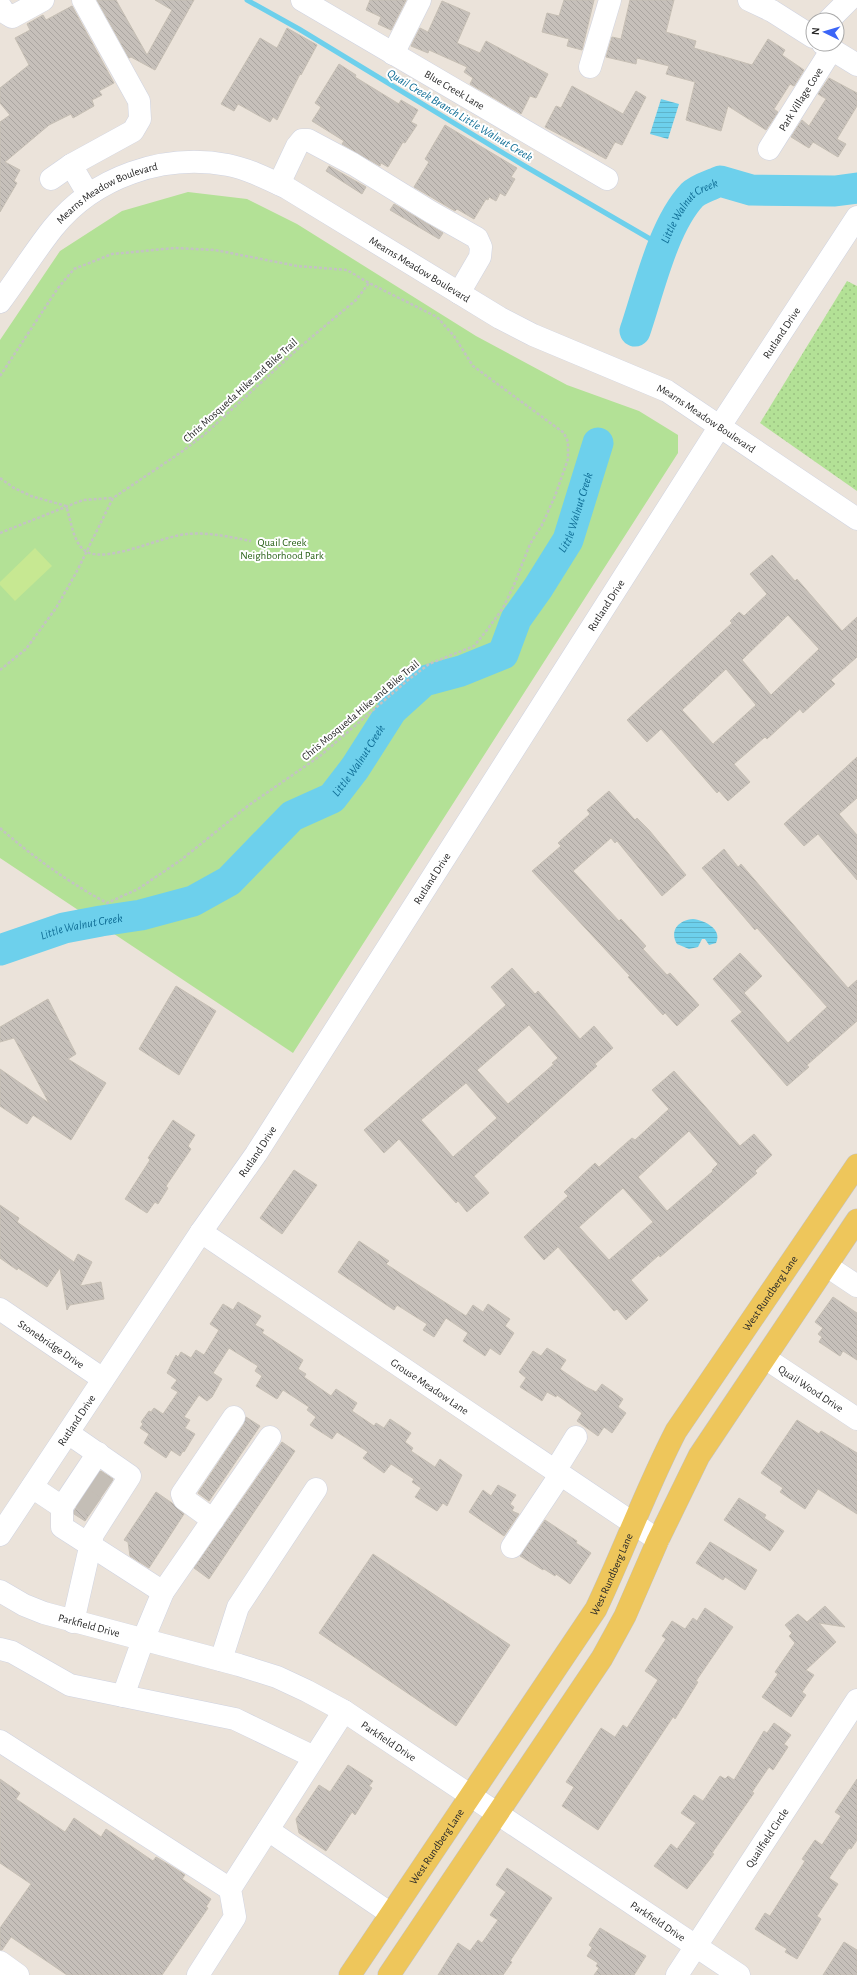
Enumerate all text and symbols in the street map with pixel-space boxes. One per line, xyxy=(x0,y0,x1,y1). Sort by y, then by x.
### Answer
north arrow xyxy=(805,12,845,52)
text: N xyxy=(810,27,821,35)
street label: Park Village Cove xyxy=(777,66,825,133)
water label: Quail Creek Branch Little Walnut Creek xyxy=(385,67,535,164)
street label: Blue Creek Lane xyxy=(422,68,486,112)
street label: Mearns Meadow Boulevard xyxy=(55,161,159,226)
water label: Little Walnut Creek xyxy=(659,177,720,245)
street label: Mearns Meadow Boulevard xyxy=(367,235,472,304)
street label: Rutland Drive xyxy=(761,305,802,361)
street label: Chris Mosqueda Hike and Bike Trail xyxy=(181,336,299,444)
street label: Mearns Meadow Boulevard xyxy=(655,382,758,455)
water label: Little Walnut Creek xyxy=(556,471,595,555)
park label: Quail Creek Neighborhood Park xyxy=(240,537,324,561)
street label: Rutland Drive xyxy=(586,578,627,633)
street label: Chris Mosqueda Hike and Bike Trail xyxy=(300,658,421,763)
water label: Little Walnut Creek xyxy=(330,722,387,799)
street label: Rutland Drive xyxy=(412,851,453,906)
water label: Little Walnut Creek xyxy=(39,912,124,942)
street label: Rutland Drive xyxy=(237,1124,278,1179)
street label: West Rundberg Lane xyxy=(741,1254,800,1333)
street label: Stonebridge Drive xyxy=(16,1318,86,1371)
street label: Grouse Meadow Lane xyxy=(389,1357,470,1417)
street label: Quail Wood Drive xyxy=(776,1363,845,1414)
street label: Rutland Drive xyxy=(56,1393,98,1448)
street label: West Rundberg Lane xyxy=(588,1532,635,1617)
street label: Parkfield Drive xyxy=(57,1612,121,1639)
street label: Parkfield Drive xyxy=(359,1719,418,1764)
street label: Quailfield Circle xyxy=(744,1806,791,1870)
street label: West Rundberg Lane xyxy=(408,1807,466,1886)
street label: Parkfield Drive xyxy=(628,1899,687,1944)

